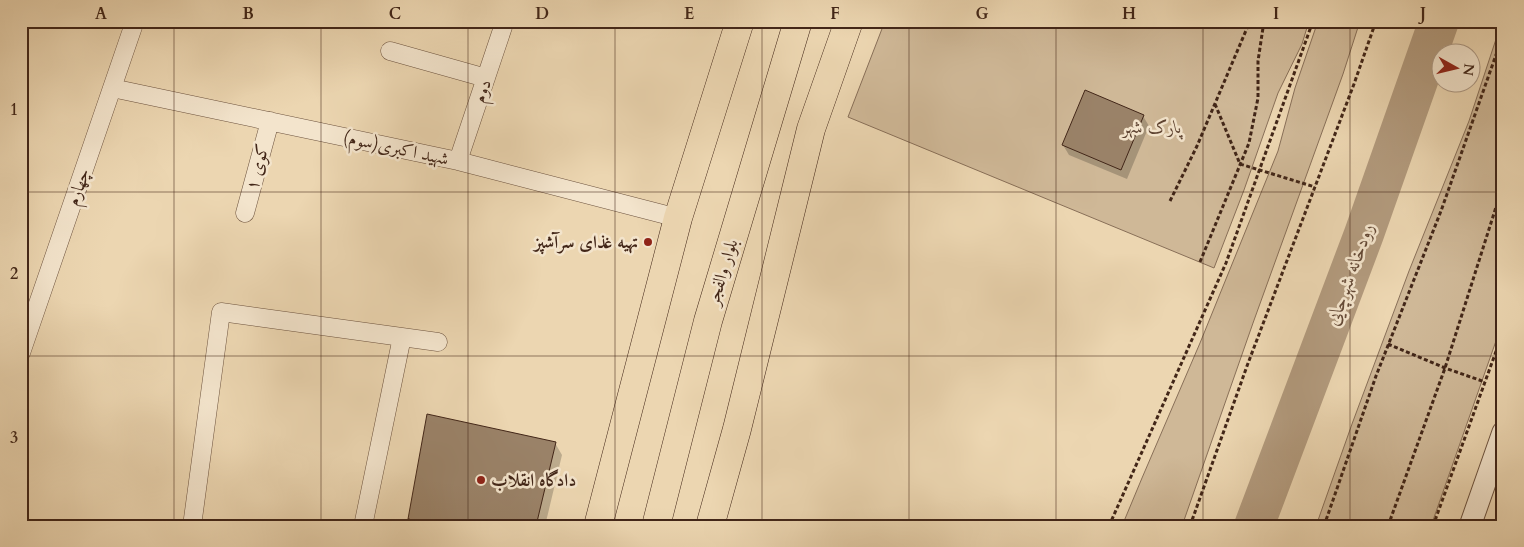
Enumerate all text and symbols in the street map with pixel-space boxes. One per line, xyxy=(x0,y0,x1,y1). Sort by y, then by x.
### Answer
text: A xyxy=(95,3,107,25)
text: B xyxy=(242,3,254,25)
text: C xyxy=(389,3,401,25)
text: D xyxy=(535,3,549,25)
text: E xyxy=(684,3,694,25)
text: F xyxy=(830,3,840,25)
text: G xyxy=(975,3,989,25)
text: H xyxy=(1122,3,1136,25)
text: I xyxy=(1273,3,1279,25)
text: J xyxy=(1418,3,1426,25)
north arrow xyxy=(1432,42,1482,92)
text: N xyxy=(1458,62,1479,77)
street label: دوم xyxy=(467,76,501,107)
text: 1 xyxy=(10,99,18,121)
park label: پارک شهر xyxy=(1121,115,1183,140)
street label: شهید اکبری(سوم) xyxy=(340,125,451,175)
street label: کوی ۱ xyxy=(239,141,276,193)
street label: چهارم xyxy=(60,165,99,210)
water label: رودخانه شهرچایی xyxy=(1319,219,1381,329)
place label: تهیه غذای سرآشپز xyxy=(532,230,638,255)
marker: تهیه غذای سرآشپز xyxy=(642,236,654,248)
street label: بلوار والفجر xyxy=(700,236,744,310)
text: 2 xyxy=(10,263,18,285)
text: 3 xyxy=(10,427,18,449)
place label: دادگاه انقلاب xyxy=(491,468,576,493)
marker: دادگاه انقلاب xyxy=(475,474,487,486)

